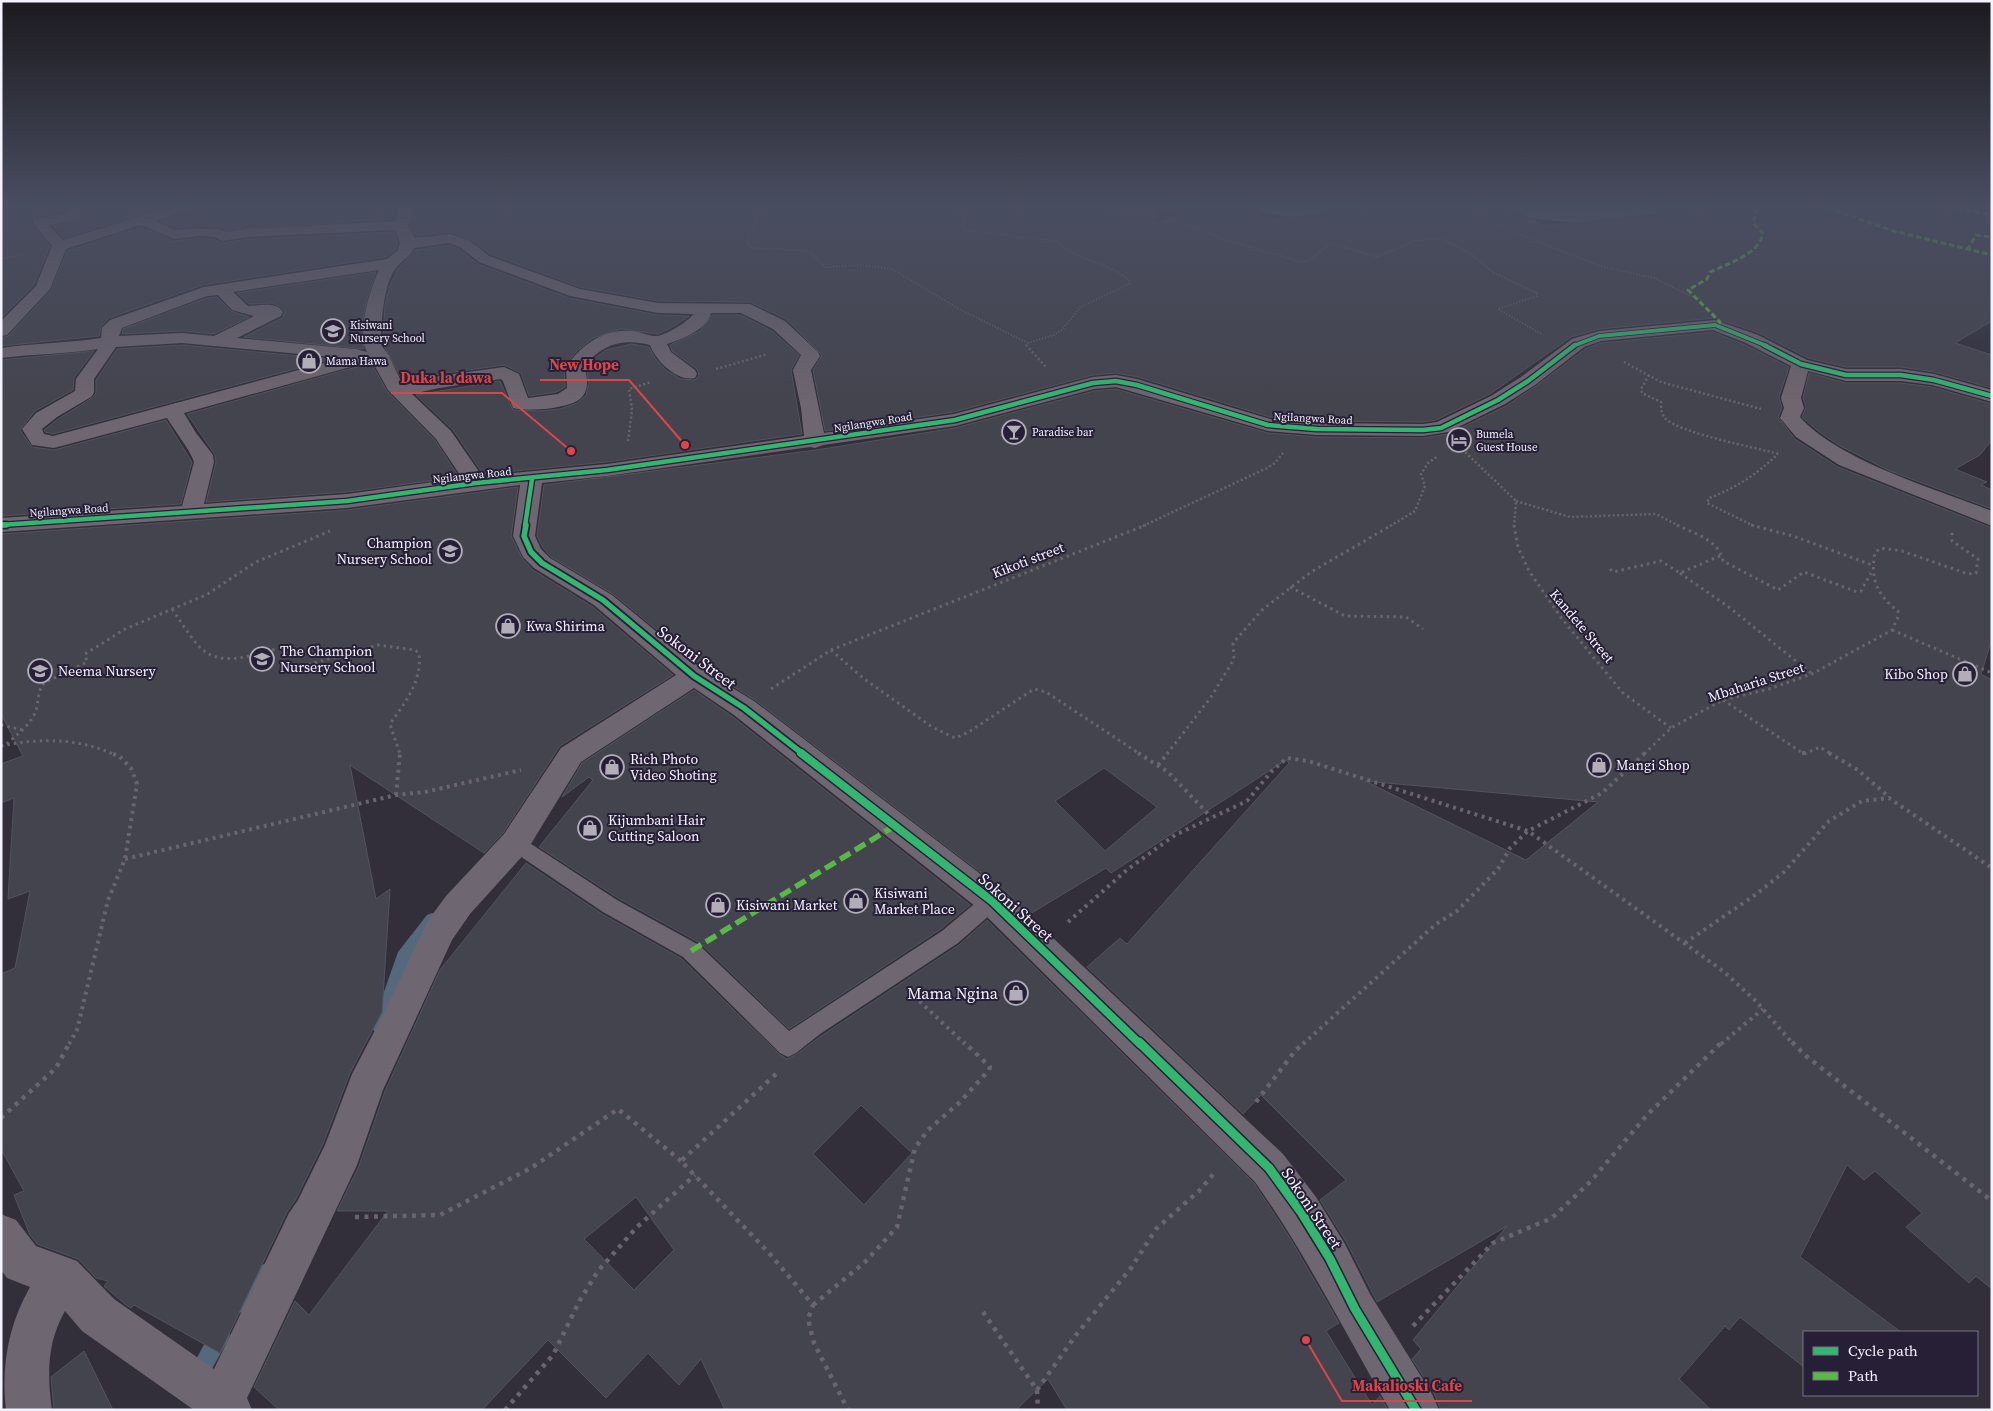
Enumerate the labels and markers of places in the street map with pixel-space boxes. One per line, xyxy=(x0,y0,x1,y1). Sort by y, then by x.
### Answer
school or university icon: Kisiwani Nursery School xyxy=(320,318,346,344)
place label: Kisiwani Nursery School xyxy=(350,318,425,346)
shop icon: Mama Hawa xyxy=(296,348,322,374)
callout: New Hope xyxy=(540,350,629,380)
place label: Mama Hawa xyxy=(326,354,387,369)
callout: Duka la dawa xyxy=(391,363,502,393)
bar icon: Paradise bar xyxy=(1001,419,1027,445)
place label: Paradise bar xyxy=(1032,425,1094,440)
hotel icon: Bumela Guest House xyxy=(1446,427,1472,453)
place label: Bumela Guest House xyxy=(1476,427,1538,455)
place label: Champion Nursery School xyxy=(337,533,433,569)
school or university icon: Champion Nursery School xyxy=(437,538,463,564)
shop icon: Kwa Shirima xyxy=(495,613,521,639)
place label: Kwa Shirima xyxy=(526,616,606,636)
place label: The Champion Nursery School xyxy=(280,641,375,677)
school or university icon: The Champion Nursery School xyxy=(249,646,275,672)
school or university icon: Neema Nursery xyxy=(27,658,53,684)
place label: Neema Nursery xyxy=(58,661,157,681)
shop icon: Kibo Shop xyxy=(1952,661,1978,687)
place label: Kibo Shop xyxy=(1884,664,1948,684)
place label: Rich Photo Video Shoting xyxy=(630,749,717,785)
shop icon: Mangi Shop xyxy=(1586,752,1612,778)
shop icon: Rich Photo Video Shoting xyxy=(599,754,625,780)
place label: Mangi Shop xyxy=(1616,755,1690,775)
place label: Kijumbani Hair Cutting Saloon xyxy=(608,810,705,846)
shop icon: Kijumbani Hair Cutting Saloon xyxy=(577,815,603,841)
place label: Kisiwani Market Place xyxy=(874,883,955,919)
shop icon: Kisiwani Market Place xyxy=(843,888,869,914)
shop icon: Kisiwani Market xyxy=(705,892,731,918)
place label: Kisiwani Market xyxy=(736,895,838,915)
shop icon: Mama Ngina xyxy=(1003,980,1029,1006)
place label: Mama Ngina xyxy=(907,982,999,1004)
callout: Makalioski Cafe xyxy=(1342,1371,1472,1401)

